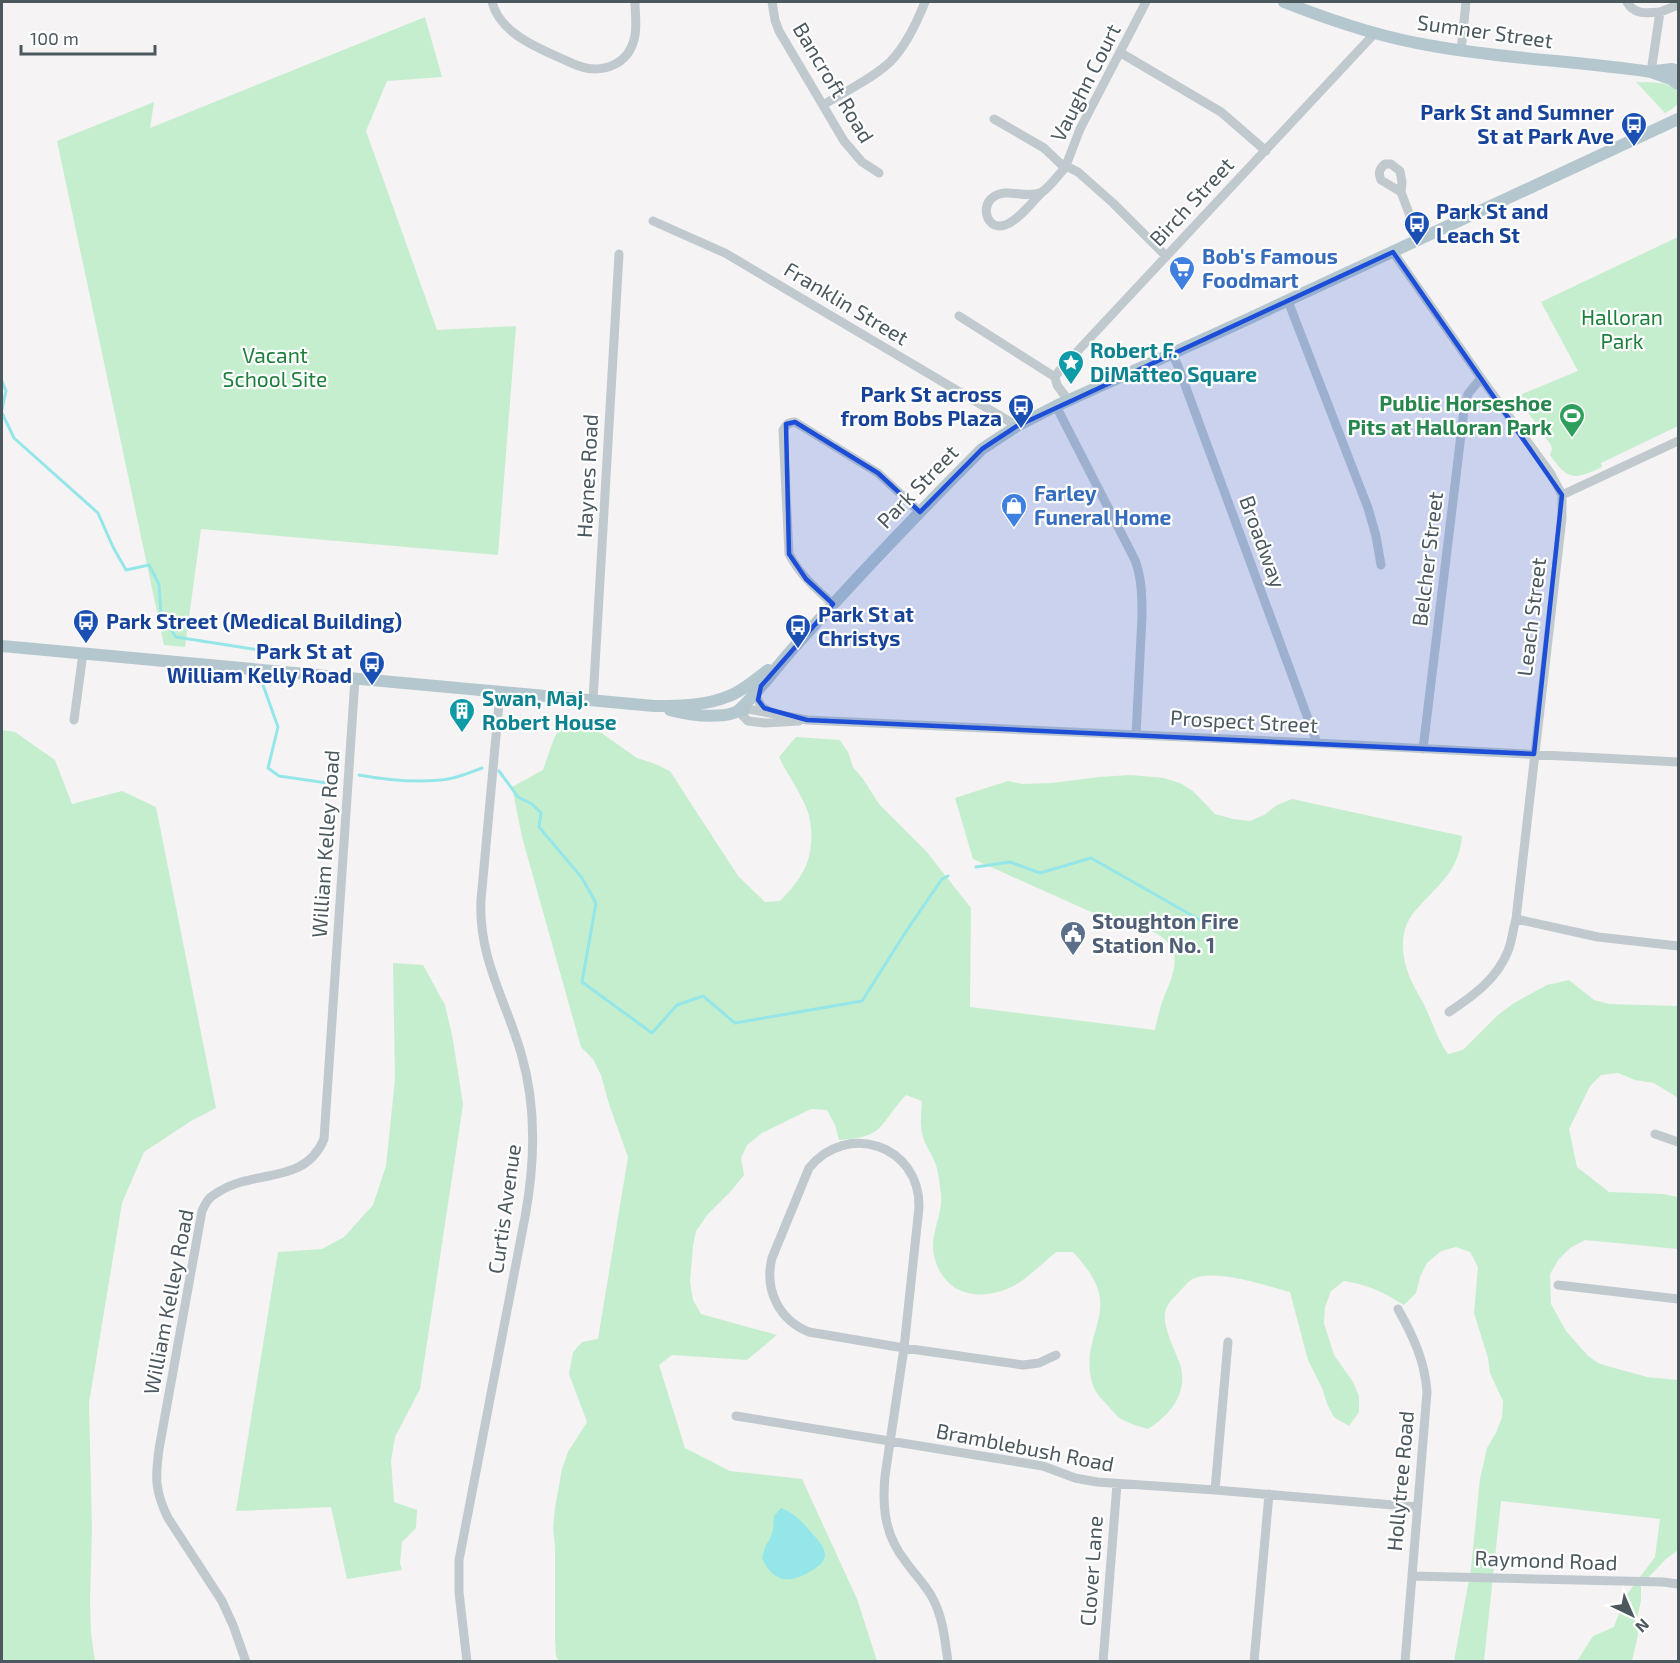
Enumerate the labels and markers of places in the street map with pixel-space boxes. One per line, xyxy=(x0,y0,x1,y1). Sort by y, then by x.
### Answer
place label: Park St and Sumner St at Park Ave xyxy=(1420,99,1614,148)
bus stop icon: Park St and Sumner St at Park Ave xyxy=(1619,110,1649,148)
place label: Park St and Leach St xyxy=(1436,198,1549,247)
bus stop icon: Park St and Leach St xyxy=(1402,209,1432,247)
place label: Bob's Famous Foodmart xyxy=(1202,243,1338,292)
supermarket icon: Bob's Famous Foodmart xyxy=(1167,254,1197,292)
place label: Robert F. DiMatteo Square xyxy=(1090,337,1257,386)
place icon: Robert F. DiMatteo Square xyxy=(1056,348,1086,386)
place label: Park St across from Bobs Plaza xyxy=(840,381,1002,430)
place label: Public Horseshoe Pits at Halloran Park xyxy=(1348,390,1552,439)
bus stop icon: Park St across from Bobs Plaza xyxy=(1006,392,1036,430)
sports icon: Public Horseshoe Pits at Halloran Park xyxy=(1557,401,1587,439)
place label: Farley Funeral Home xyxy=(1034,480,1172,529)
shop icon: Farley Funeral Home xyxy=(999,491,1029,529)
place label: Park St at Christys xyxy=(818,601,914,651)
bus stop icon: Park Street (Medical Building) xyxy=(71,607,101,645)
place label: Park Street (Medical Building) xyxy=(106,608,402,633)
bus stop icon: Park St at Christys xyxy=(783,612,813,650)
place label: Park St at William Kelly Road xyxy=(167,638,352,688)
bus stop icon: Park St at William Kelly Road xyxy=(357,649,387,687)
place label: Swan, Maj. Robert House xyxy=(482,685,617,734)
building icon: Swan, Maj. Robert House xyxy=(447,696,477,734)
place label: Stoughton Fire Station No. 1 xyxy=(1092,908,1239,957)
public building icon: Stoughton Fire Station No. 1 xyxy=(1058,919,1088,957)

